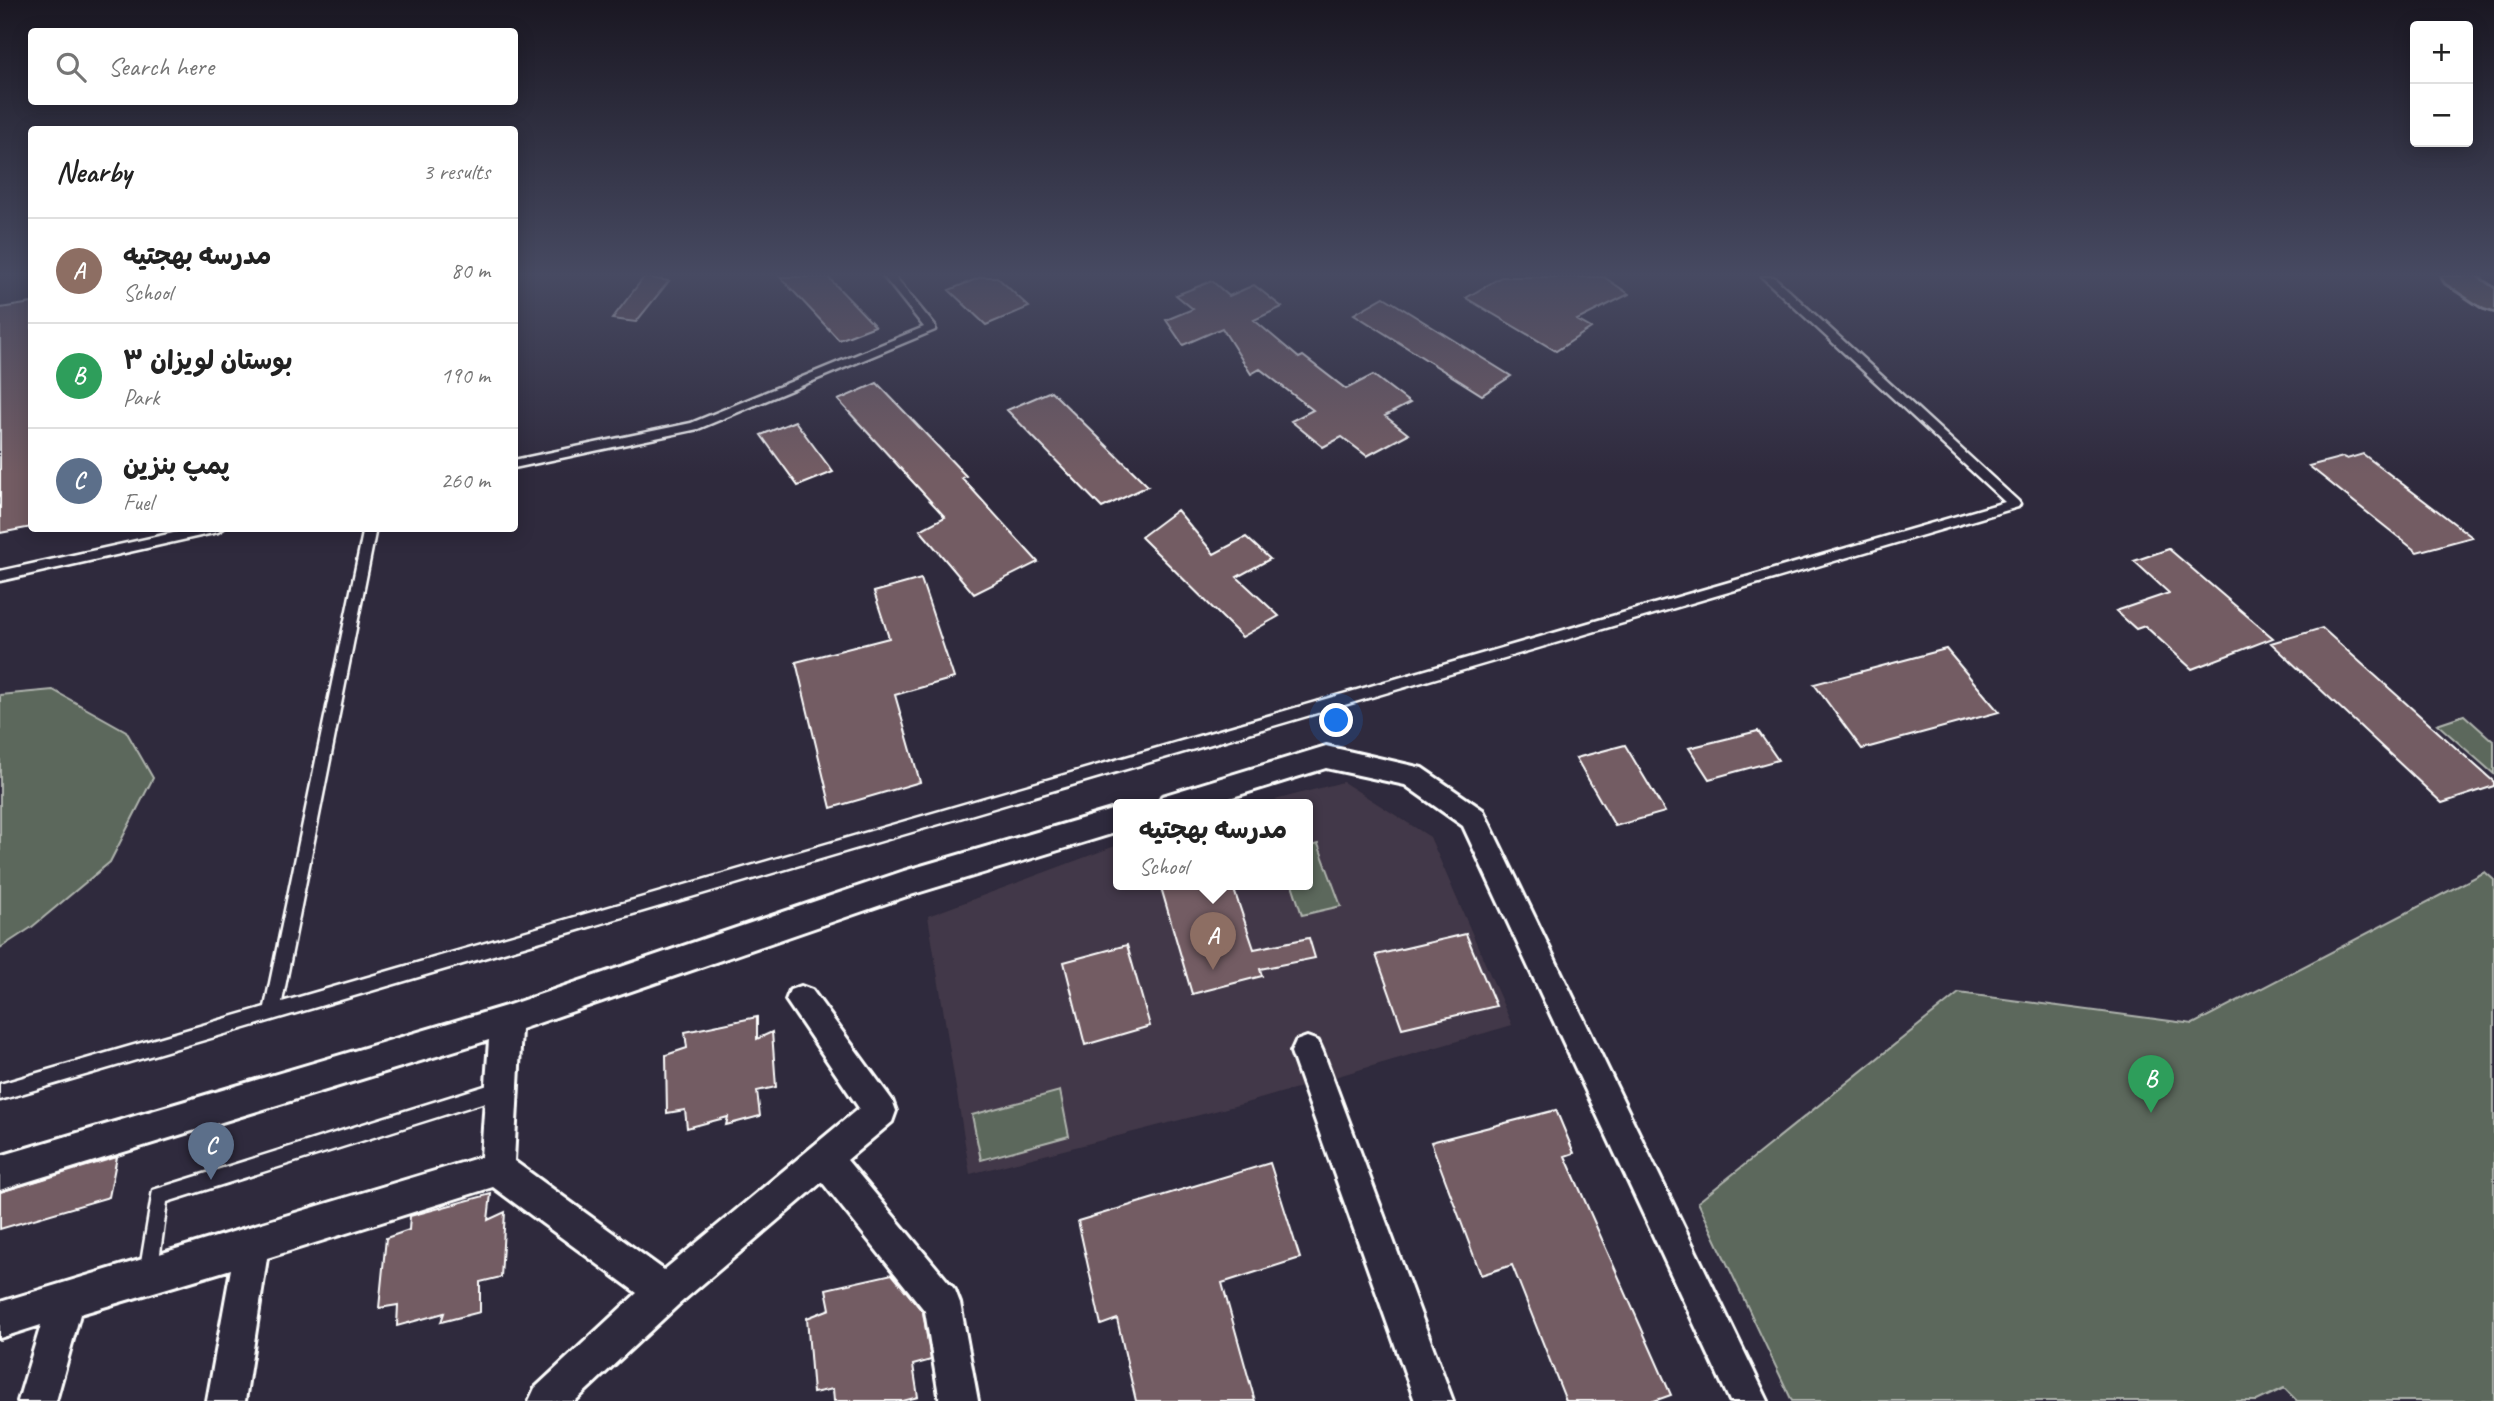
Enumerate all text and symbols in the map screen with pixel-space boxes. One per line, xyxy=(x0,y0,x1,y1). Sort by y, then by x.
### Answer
map controls xyxy=(2410,21,2473,147)
button: + xyxy=(2410,21,2473,84)
search box xyxy=(28,28,518,105)
icon: search xyxy=(52,48,90,86)
text: Search here xyxy=(108,50,214,83)
button: − xyxy=(2410,84,2473,147)
text: Nearby xyxy=(56,153,132,191)
text: 3 results xyxy=(423,157,490,186)
text: مدرسه بهجتیه xyxy=(123,239,271,272)
text: A xyxy=(73,256,85,285)
text: 80 m xyxy=(451,256,490,285)
text: School xyxy=(123,278,172,307)
text: بوستان لویزان ۳ xyxy=(123,344,292,377)
text: B xyxy=(73,361,85,390)
text: 190 m xyxy=(441,361,490,390)
text: Park xyxy=(123,383,159,412)
text: پمپ بنزین xyxy=(123,449,230,482)
text: C xyxy=(74,466,84,495)
text: 260 m xyxy=(441,466,490,495)
text: Fuel xyxy=(123,488,153,517)
your location xyxy=(1319,703,1353,737)
popup xyxy=(1113,799,1313,890)
text: مدرسه بهجتیه xyxy=(1139,813,1287,846)
text: School xyxy=(1139,852,1188,881)
pin: A xyxy=(1190,912,1236,970)
pin: B xyxy=(2128,1055,2174,1113)
pin: C xyxy=(188,1122,234,1180)

